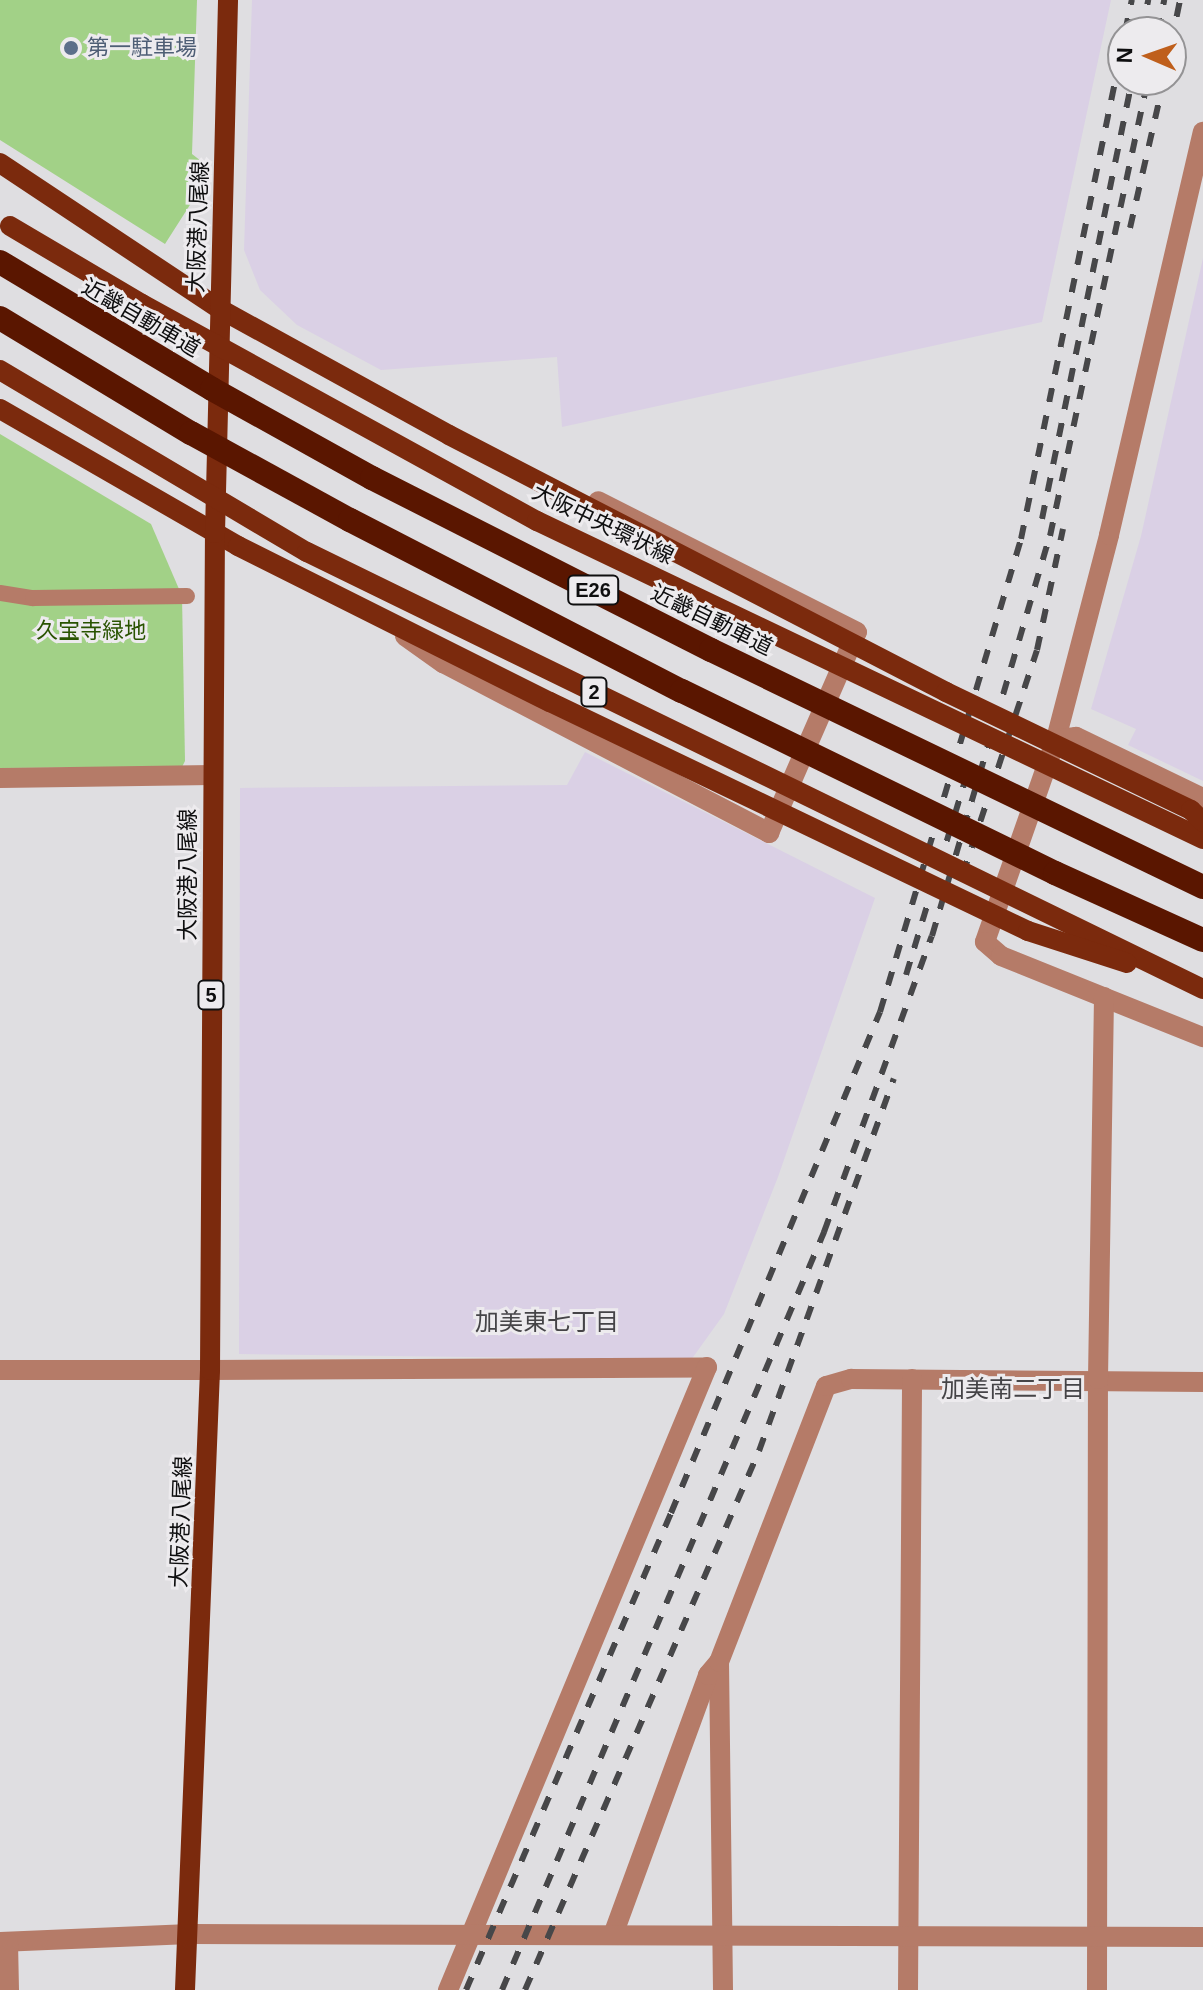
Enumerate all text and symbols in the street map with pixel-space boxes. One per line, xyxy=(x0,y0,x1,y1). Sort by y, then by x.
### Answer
north arrow xyxy=(1107,16,1187,96)
place label: 第一駐車場 xyxy=(87,35,197,61)
marker: 第一駐車場 xyxy=(62,39,80,57)
text: N xyxy=(1112,47,1137,64)
street label: 大阪港八尾線 xyxy=(183,161,213,293)
street label: 近畿自動車道 xyxy=(77,274,205,362)
street label: 大阪中央環状線 xyxy=(528,478,678,570)
road number: E26 xyxy=(567,574,619,606)
street label: 近畿自動車道 xyxy=(647,579,777,661)
park label: 久宝寺緑地 xyxy=(36,618,146,644)
road number: 2 xyxy=(580,676,608,708)
street label: 大阪港八尾線 xyxy=(175,809,201,941)
road number: 5 xyxy=(197,979,225,1011)
district label: 加美東七丁目 xyxy=(475,1308,619,1336)
district label: 加美南二丁目 xyxy=(941,1375,1085,1403)
street label: 大阪港八尾線 xyxy=(166,1456,196,1588)

